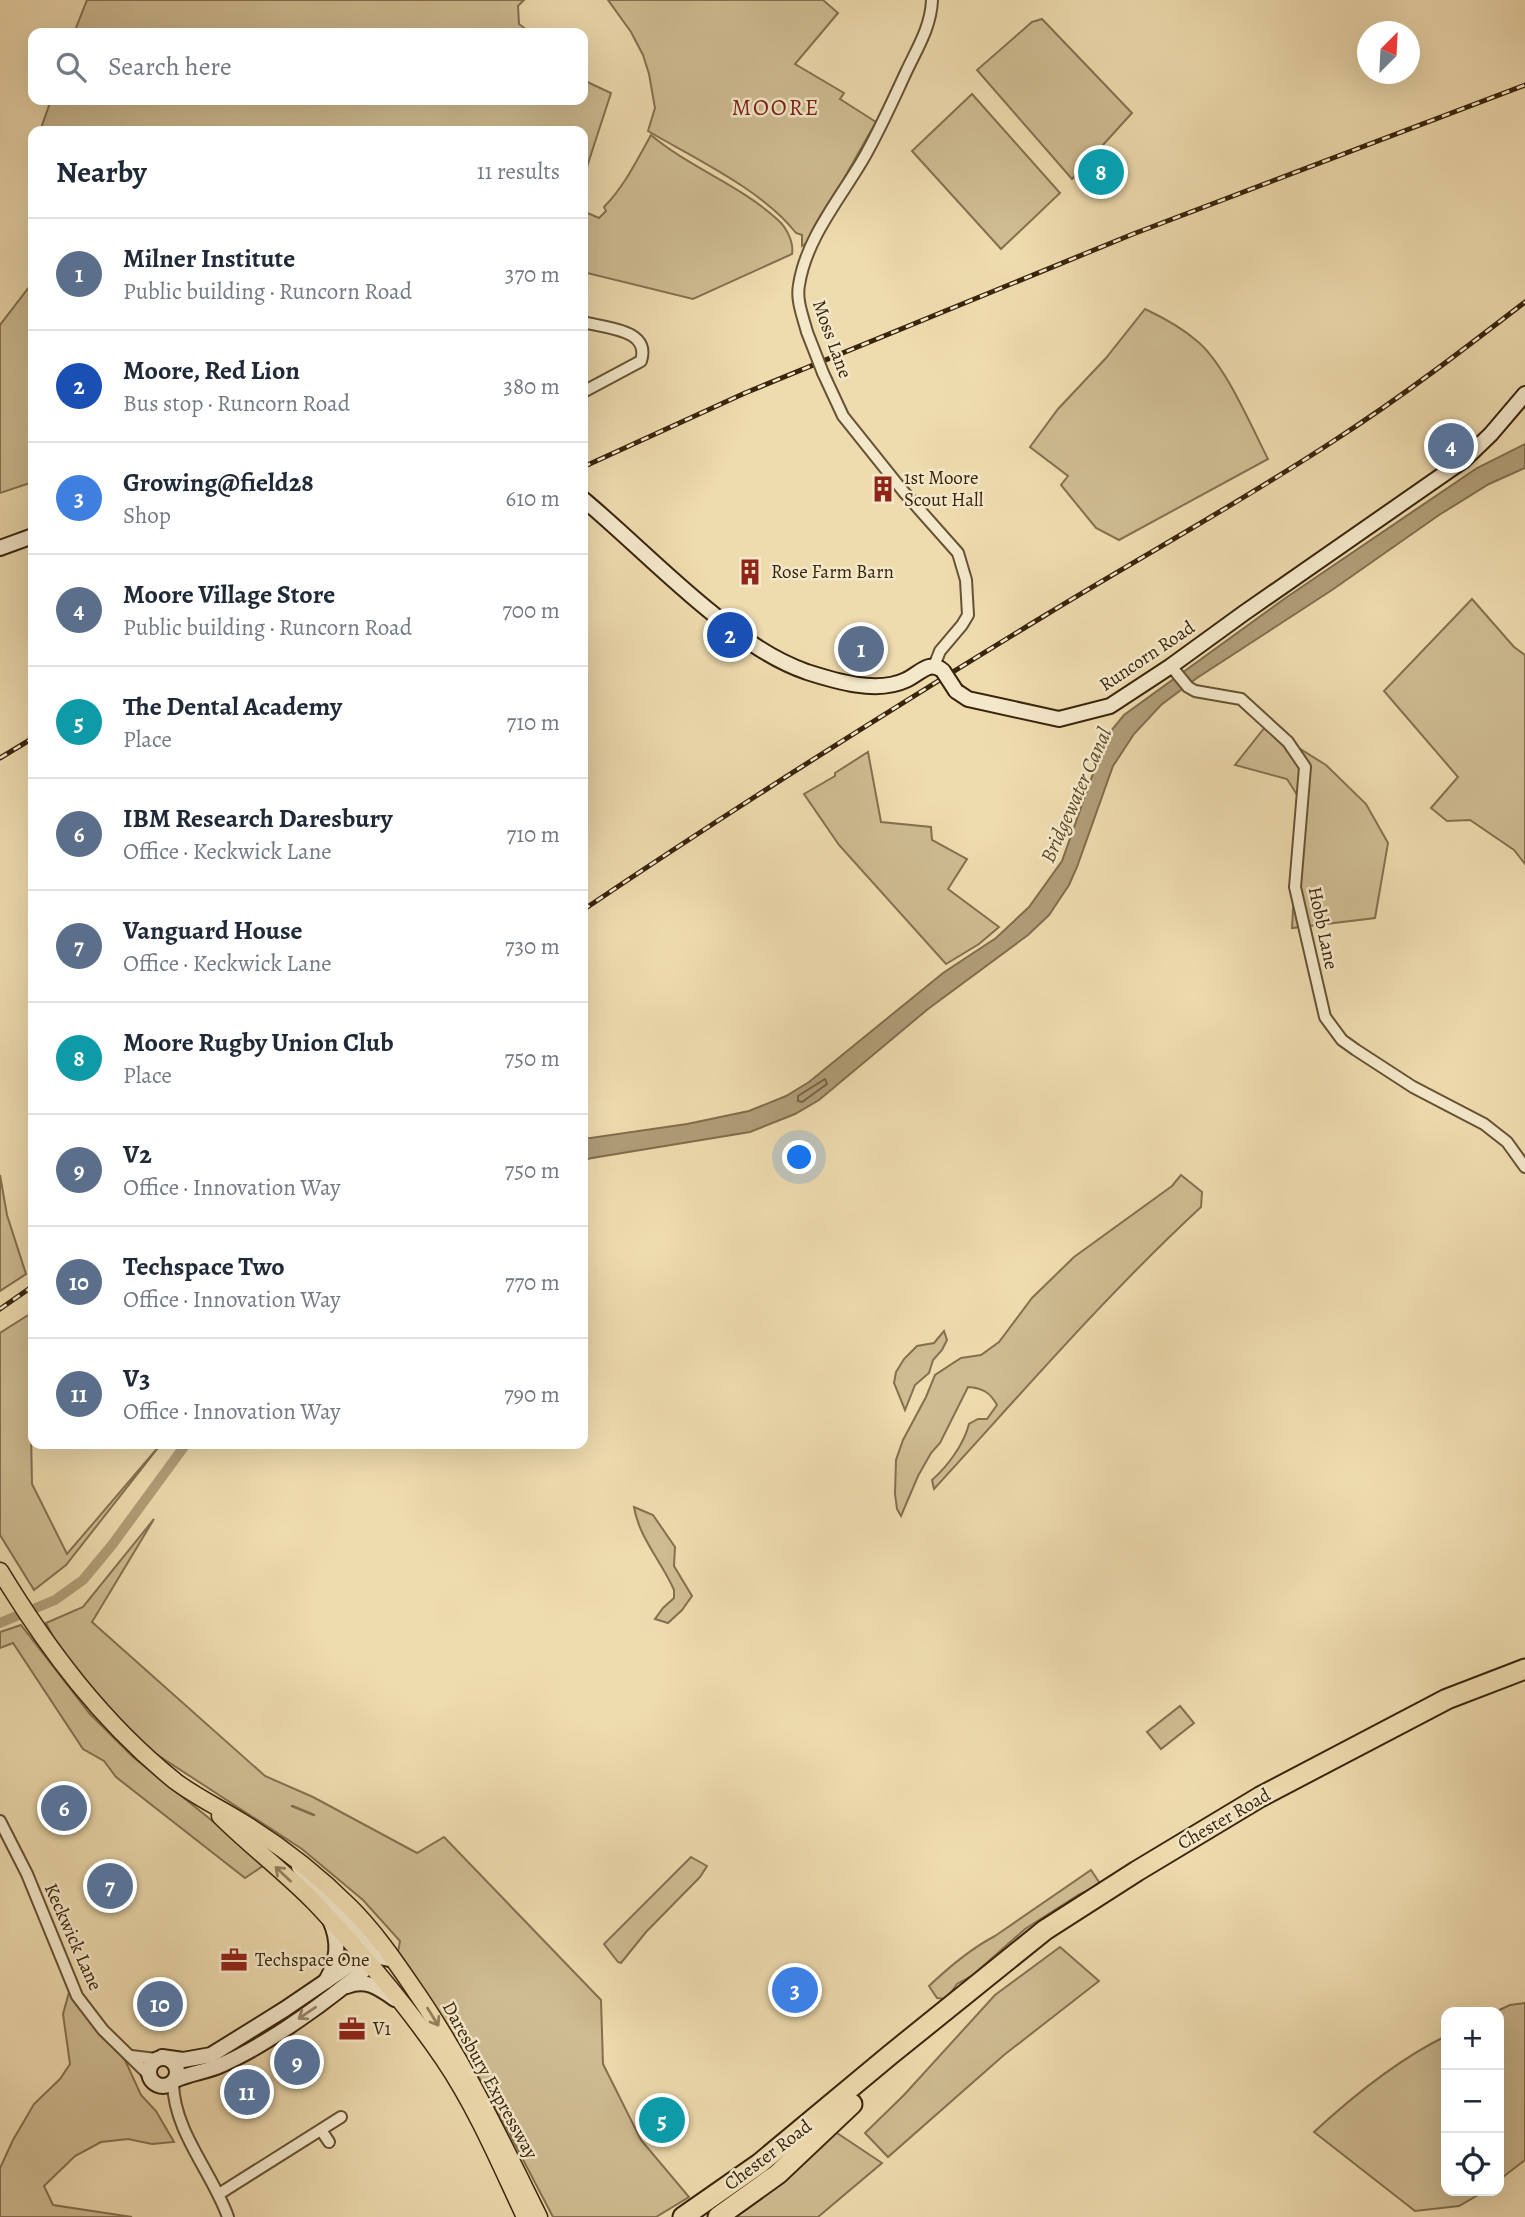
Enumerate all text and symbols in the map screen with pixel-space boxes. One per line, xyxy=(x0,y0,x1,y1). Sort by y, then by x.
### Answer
north arrow xyxy=(1357,21,1420,84)
search box xyxy=(28,28,588,105)
icon: search xyxy=(52,48,90,86)
text: Search here xyxy=(108,49,232,84)
district label: MOORE xyxy=(732,92,820,123)
pin: 8 xyxy=(1078,146,1124,198)
text: Nearby xyxy=(56,152,147,192)
text: 11 results xyxy=(477,156,560,187)
text: Milner Institute xyxy=(123,241,295,276)
text: 1 xyxy=(75,259,83,290)
text: 370 m xyxy=(505,259,560,290)
text: Public building · Runcorn Road xyxy=(123,276,412,307)
street label: Moss Lane xyxy=(806,296,858,382)
text: Moore, Red Lion xyxy=(123,353,300,388)
text: 2 xyxy=(73,371,85,402)
text: 380 m xyxy=(503,371,560,402)
text: Bus stop · Runcorn Road xyxy=(123,388,350,419)
pin: 4 xyxy=(1428,420,1474,472)
text: Growing@field28 xyxy=(123,465,314,500)
place label: 1st Moore Scout Hall xyxy=(904,465,984,513)
building icon: 1st Moore Scout Hall xyxy=(868,474,898,504)
text: 3 xyxy=(74,483,84,514)
text: 610 m xyxy=(506,483,560,514)
text: Shop xyxy=(123,500,171,531)
building icon: Rose Farm Barn xyxy=(735,557,765,587)
place label: Rose Farm Barn xyxy=(771,559,894,585)
text: Moore Village Store xyxy=(123,577,335,612)
text: 4 xyxy=(74,595,84,626)
text: 700 m xyxy=(502,595,560,626)
pin: 2 xyxy=(707,609,753,661)
text: Public building · Runcorn Road xyxy=(123,612,412,643)
street label: Runcorn Road xyxy=(1094,614,1201,698)
pin: 1 xyxy=(838,623,884,675)
text: The Dental Academy xyxy=(123,689,342,724)
text: 5 xyxy=(74,707,84,738)
text: 710 m xyxy=(507,707,560,738)
water label: Bridgewater Canal xyxy=(1034,722,1119,867)
text: Place xyxy=(123,724,172,755)
text: IBM Research Daresbury xyxy=(123,801,393,836)
text: 6 xyxy=(74,819,84,850)
text: 710 m xyxy=(507,819,560,850)
text: Office · Keckwick Lane xyxy=(123,836,332,867)
street label: Hobb Lane xyxy=(1302,884,1344,972)
text: Vanguard House xyxy=(123,913,303,948)
text: 7 xyxy=(74,931,84,962)
text: 730 m xyxy=(505,931,560,962)
text: Office · Keckwick Lane xyxy=(123,948,332,979)
text: Moore Rugby Union Club xyxy=(123,1025,393,1060)
text: 8 xyxy=(73,1043,85,1074)
text: 750 m xyxy=(505,1043,560,1074)
text: Place xyxy=(123,1060,172,1091)
text: V2 xyxy=(123,1137,152,1172)
your location xyxy=(782,1140,816,1174)
text: 9 xyxy=(74,1155,84,1186)
text: 750 m xyxy=(505,1155,560,1186)
text: Office · Innovation Way xyxy=(123,1172,340,1203)
text: Techspace Two xyxy=(123,1249,285,1284)
text: 10 xyxy=(69,1267,89,1298)
text: 770 m xyxy=(505,1267,560,1298)
text: Office · Innovation Way xyxy=(123,1284,340,1315)
text: V3 xyxy=(123,1361,150,1396)
text: 11 xyxy=(71,1379,87,1410)
text: 790 m xyxy=(504,1379,560,1410)
text: Office · Innovation Way xyxy=(123,1396,340,1427)
street label: Chester Road xyxy=(1173,1781,1276,1856)
pin: 6 xyxy=(41,1782,87,1834)
pin: 7 xyxy=(87,1860,133,1912)
one-way arrow xyxy=(275,1865,292,1882)
street label: Keckwick Lane xyxy=(38,1879,108,1995)
office icon: Techspace One xyxy=(219,1945,249,1975)
place label: Techspace One xyxy=(255,1947,370,1973)
pin: 3 xyxy=(772,1964,818,2016)
pin: 10 xyxy=(137,1978,183,2030)
street label: Daresbury Expressway xyxy=(436,1997,544,2164)
one-way arrow xyxy=(298,2006,318,2020)
one-way arrow xyxy=(426,2006,440,2026)
map controls xyxy=(1441,2007,1504,2196)
button: + xyxy=(1441,2007,1504,2070)
office icon: V1 xyxy=(337,2014,367,2044)
place label: V1 xyxy=(372,2016,392,2042)
pin: 9 xyxy=(274,2036,320,2088)
pin: 11 xyxy=(224,2066,270,2118)
button: − xyxy=(1441,2070,1504,2133)
pin: 5 xyxy=(639,2094,685,2146)
street label: Chester Road xyxy=(719,2113,818,2197)
button: locate xyxy=(1441,2133,1504,2196)

